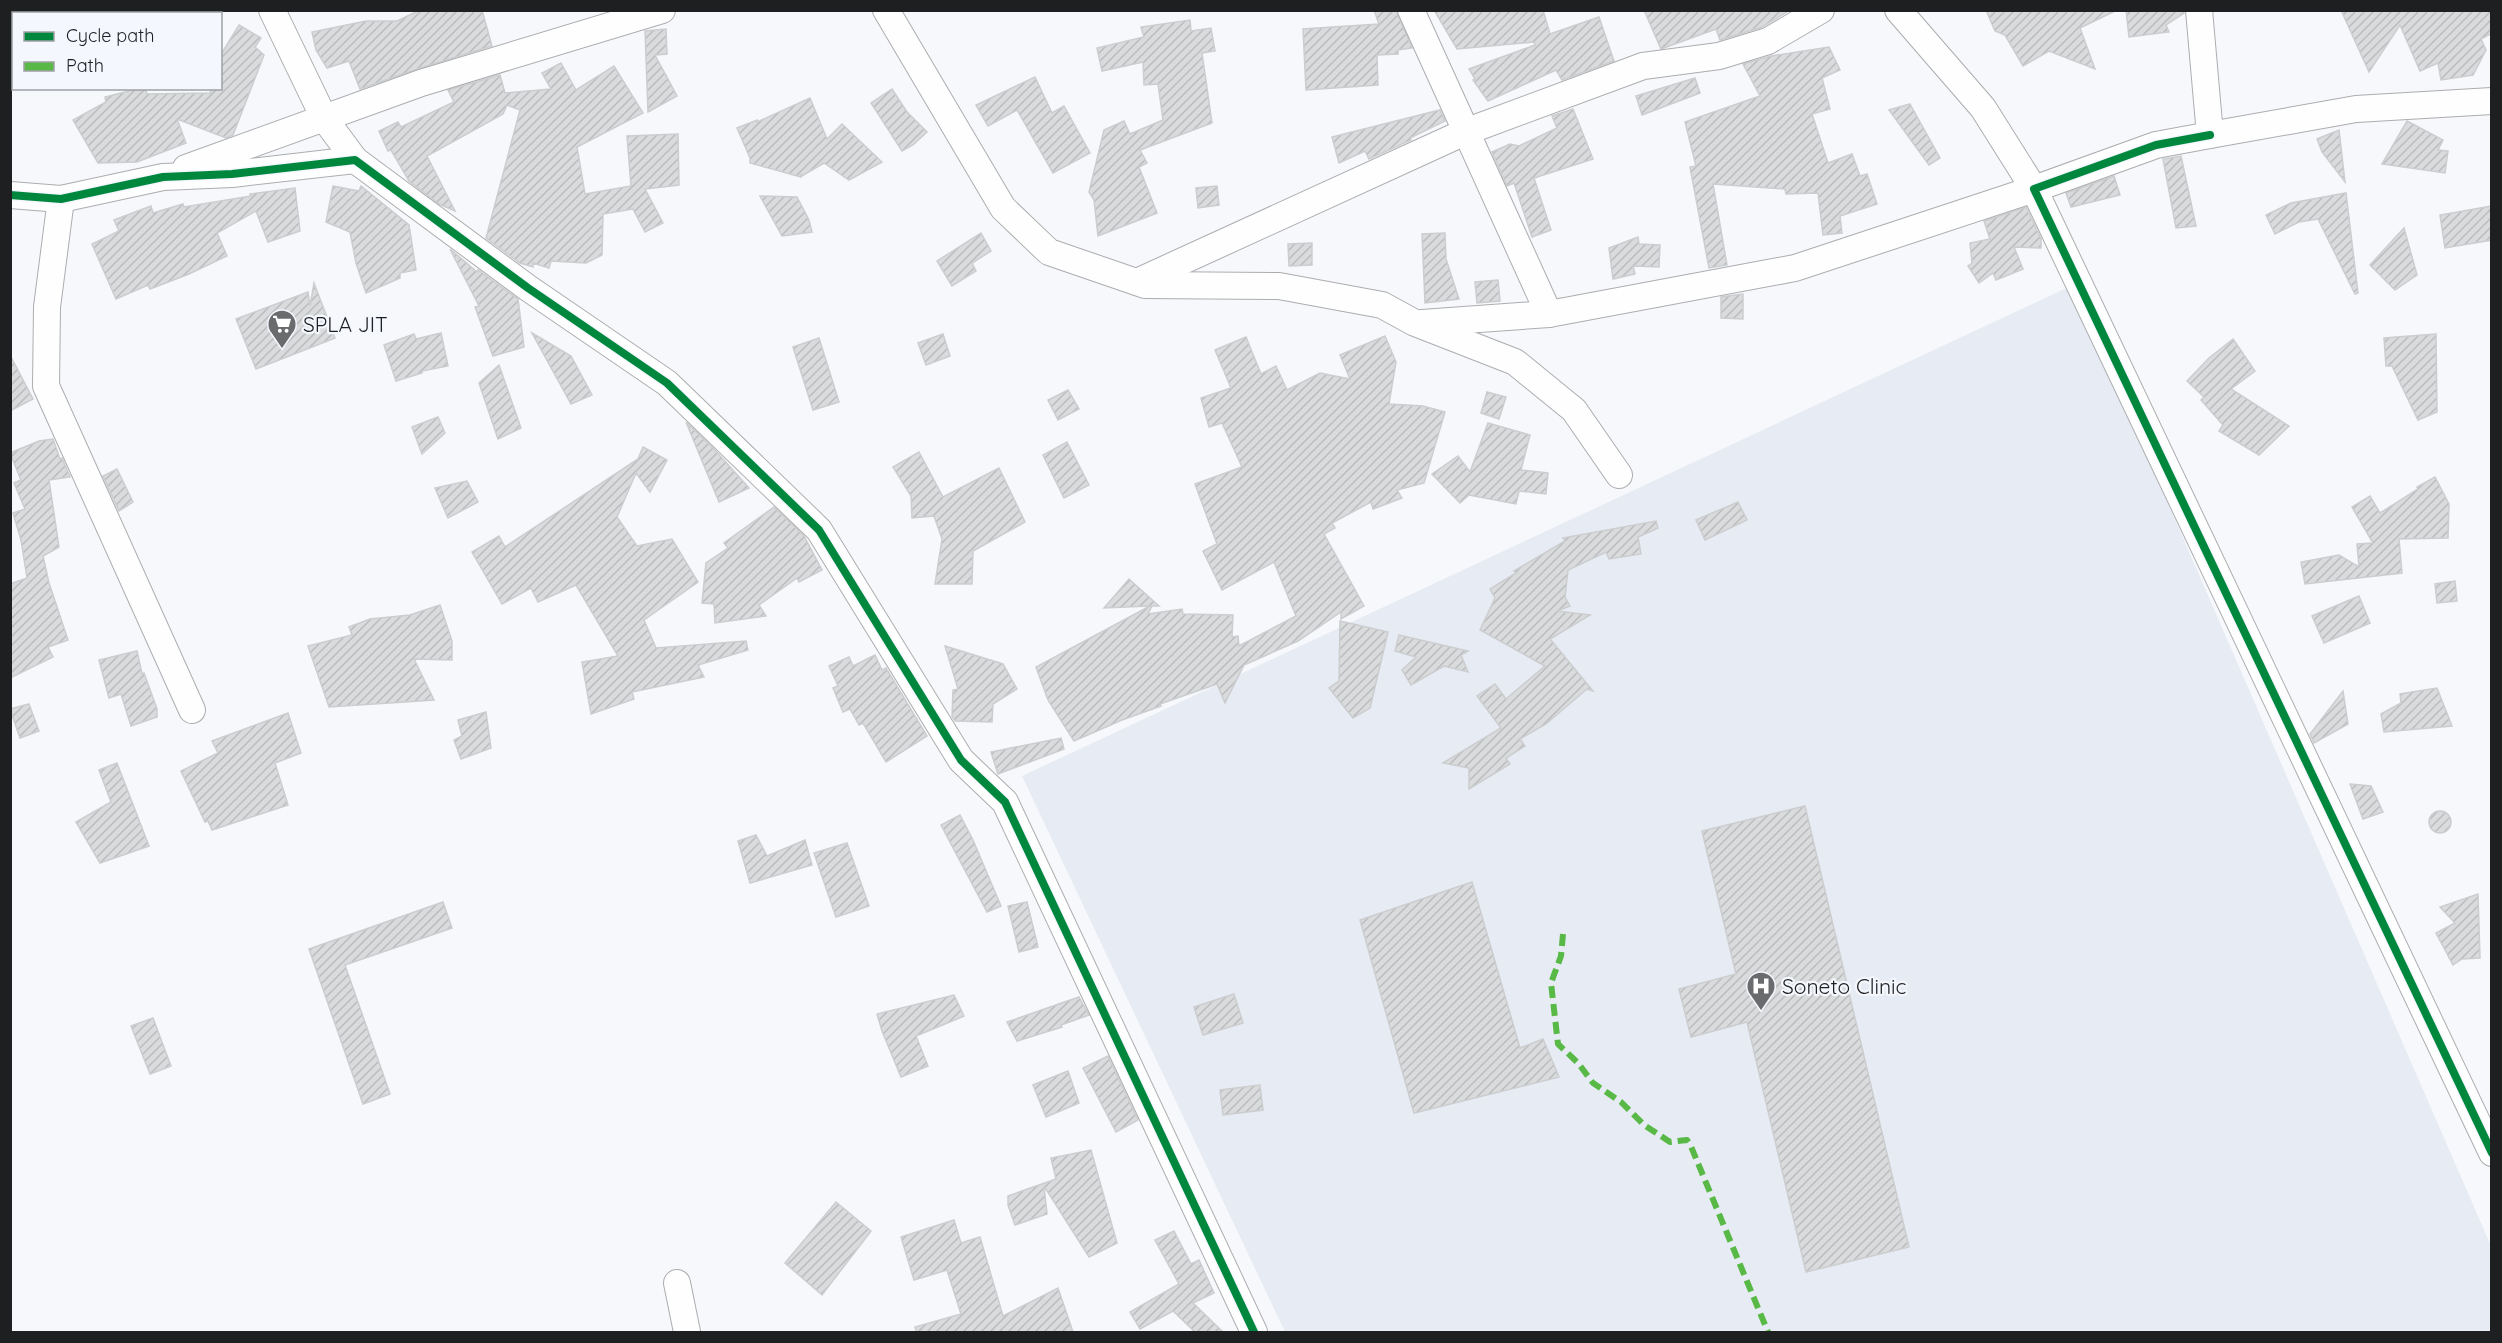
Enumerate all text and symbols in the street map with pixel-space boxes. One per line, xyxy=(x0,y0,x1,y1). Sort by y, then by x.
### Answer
legend xyxy=(12,12,222,90)
text: Cycle path xyxy=(66,24,154,47)
text: Path xyxy=(66,54,104,77)
supermarket icon: SPLA JIT xyxy=(266,308,298,350)
place label: SPLA JIT xyxy=(303,311,388,337)
hospital icon: Soneto Clinic xyxy=(1745,970,1777,1012)
place label: Soneto Clinic xyxy=(1782,973,1907,999)

